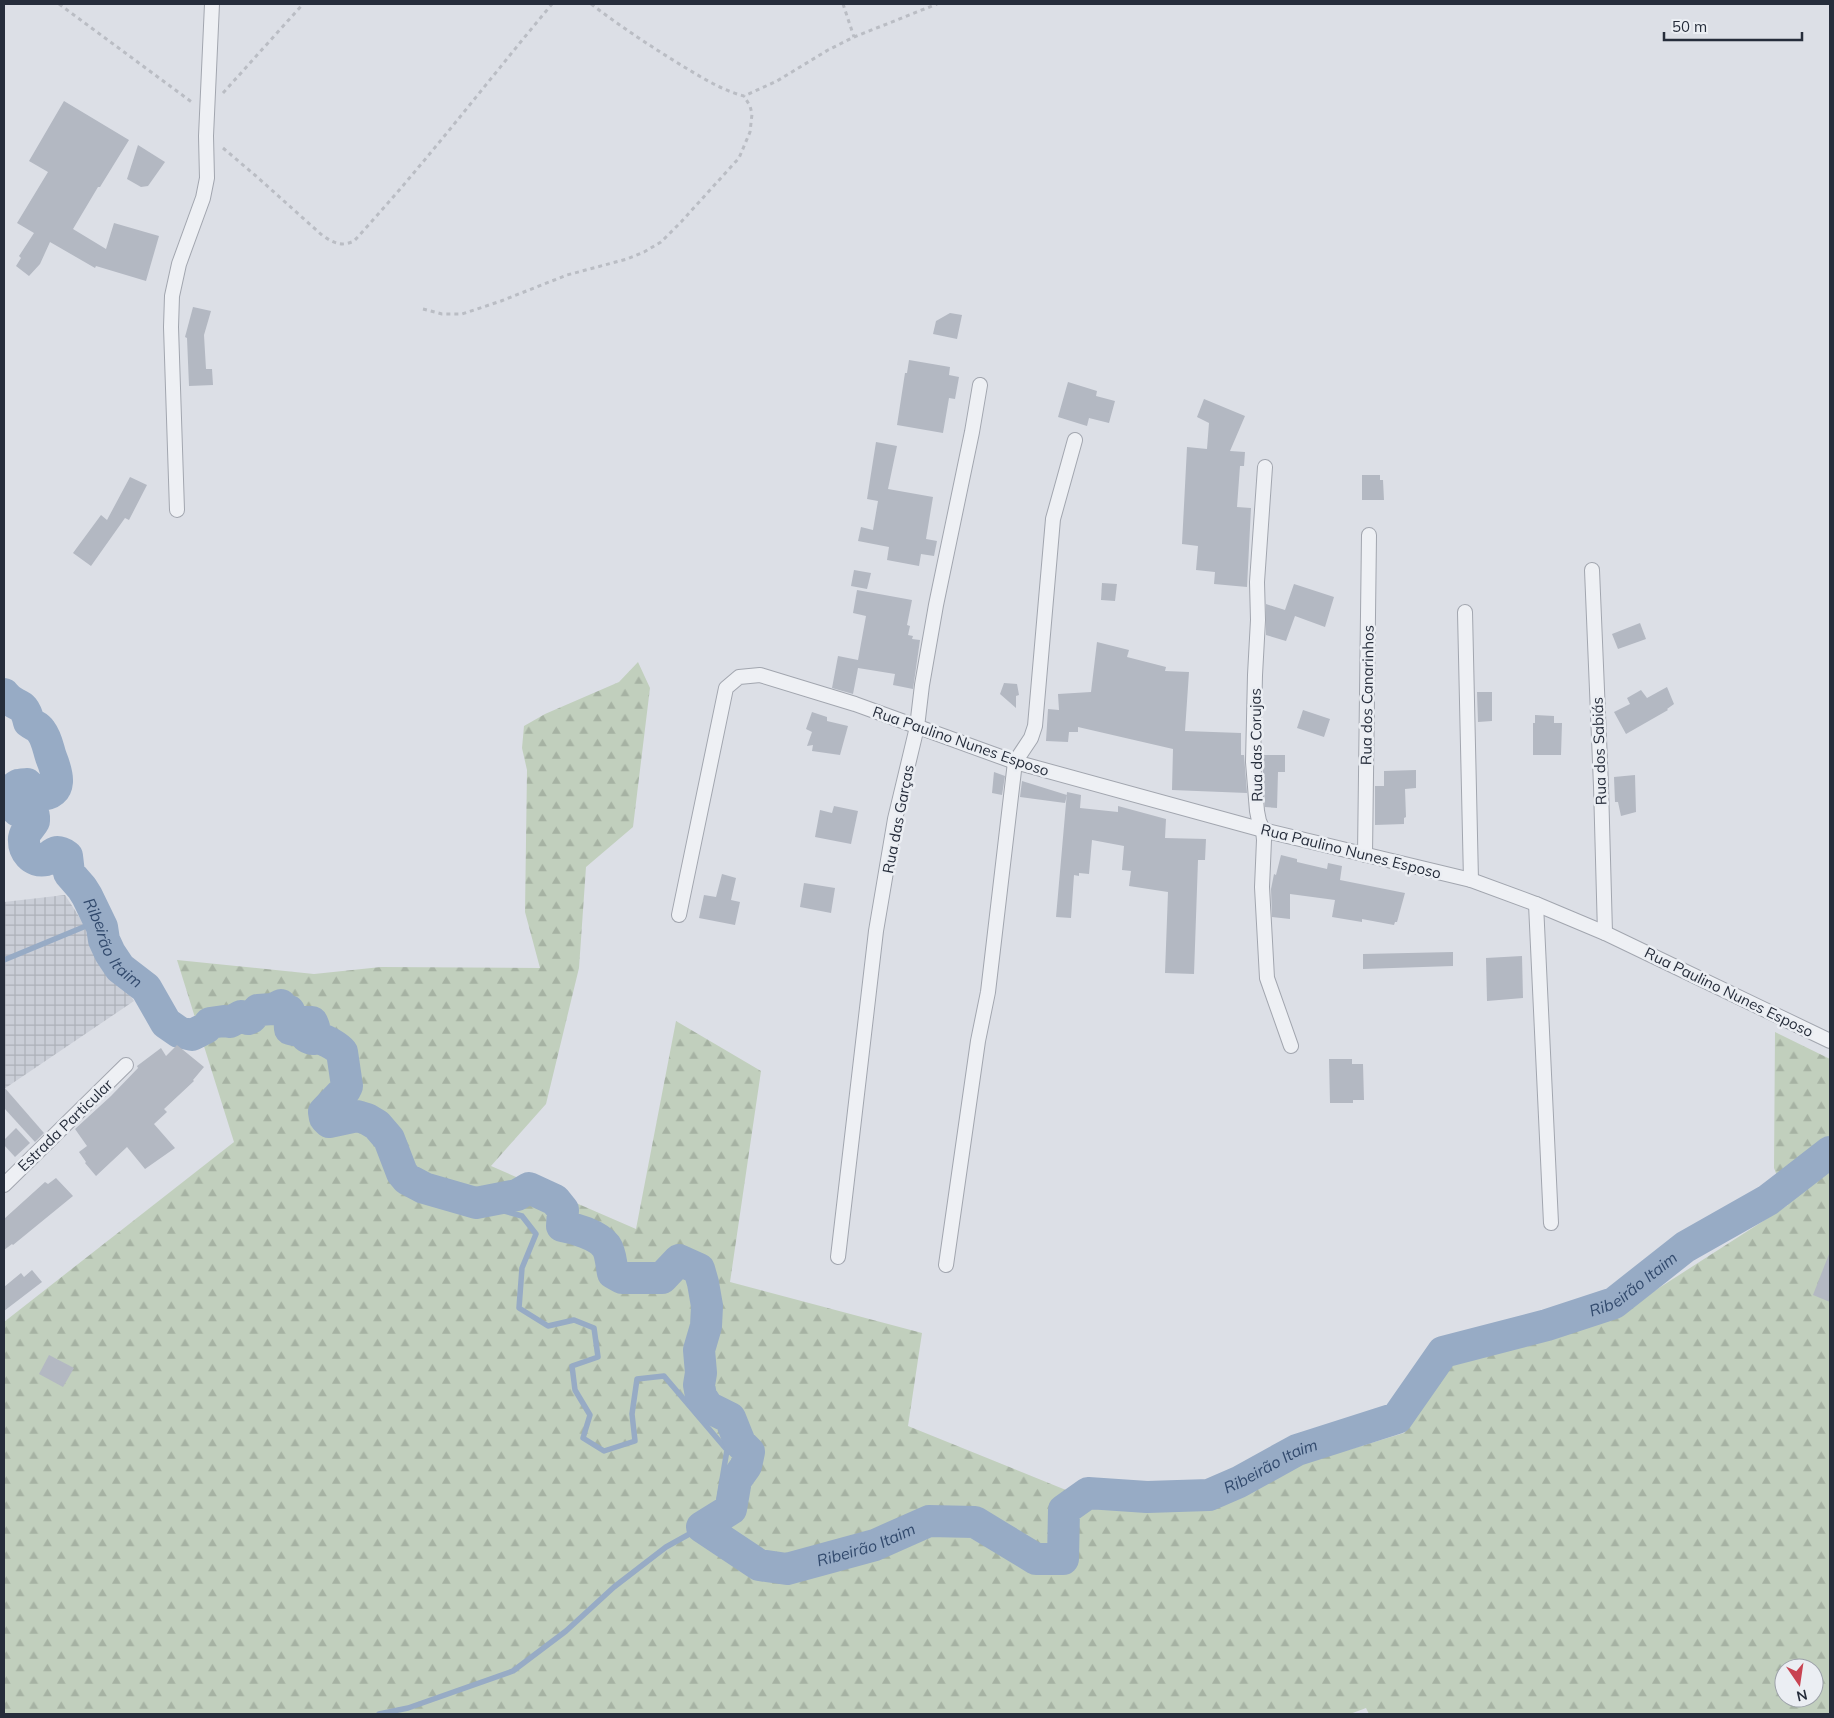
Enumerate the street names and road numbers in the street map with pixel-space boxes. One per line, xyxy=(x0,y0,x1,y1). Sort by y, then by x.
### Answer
street label: Rua dos Canarinhos xyxy=(1356,625,1378,765)
street label: Rua das Corujas xyxy=(1246,688,1266,802)
street label: Rua dos Sabiás xyxy=(1588,697,1610,805)
street label: Rua Paulino Nunes Esposo xyxy=(870,702,1052,780)
street label: Rua das Garças xyxy=(878,763,918,875)
street label: Rua Paulino Nunes Esposo xyxy=(1259,819,1443,883)
street label: Rua Paulino Nunes Esposo xyxy=(1642,943,1816,1041)
street label: Estrada Particular xyxy=(14,1074,117,1175)

